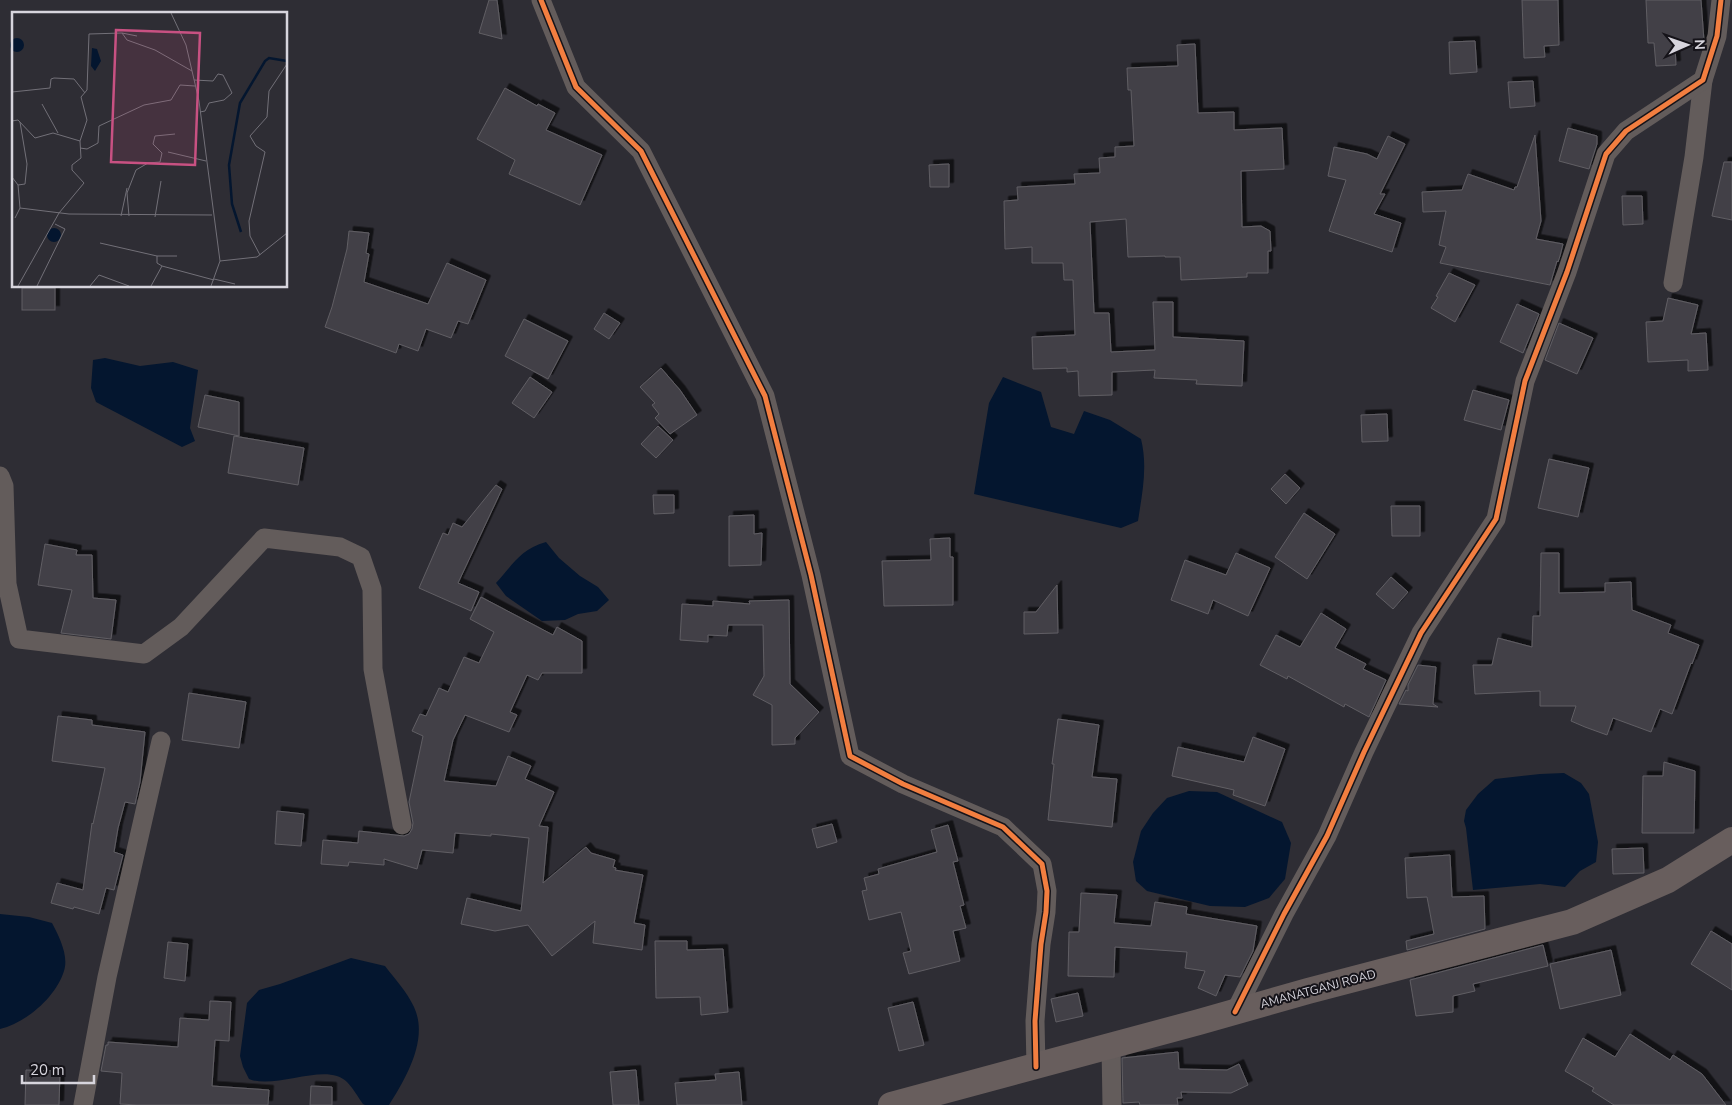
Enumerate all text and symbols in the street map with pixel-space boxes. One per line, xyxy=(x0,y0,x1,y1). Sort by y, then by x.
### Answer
inset map xyxy=(12,12,288,288)
north arrow xyxy=(1662,20,1712,70)
text: N xyxy=(1690,39,1709,50)
street label: AMANATGANJ ROAD xyxy=(1258,966,1378,1012)
scale bar xyxy=(22,1052,95,1084)
text: 20 m xyxy=(30,1060,65,1080)

